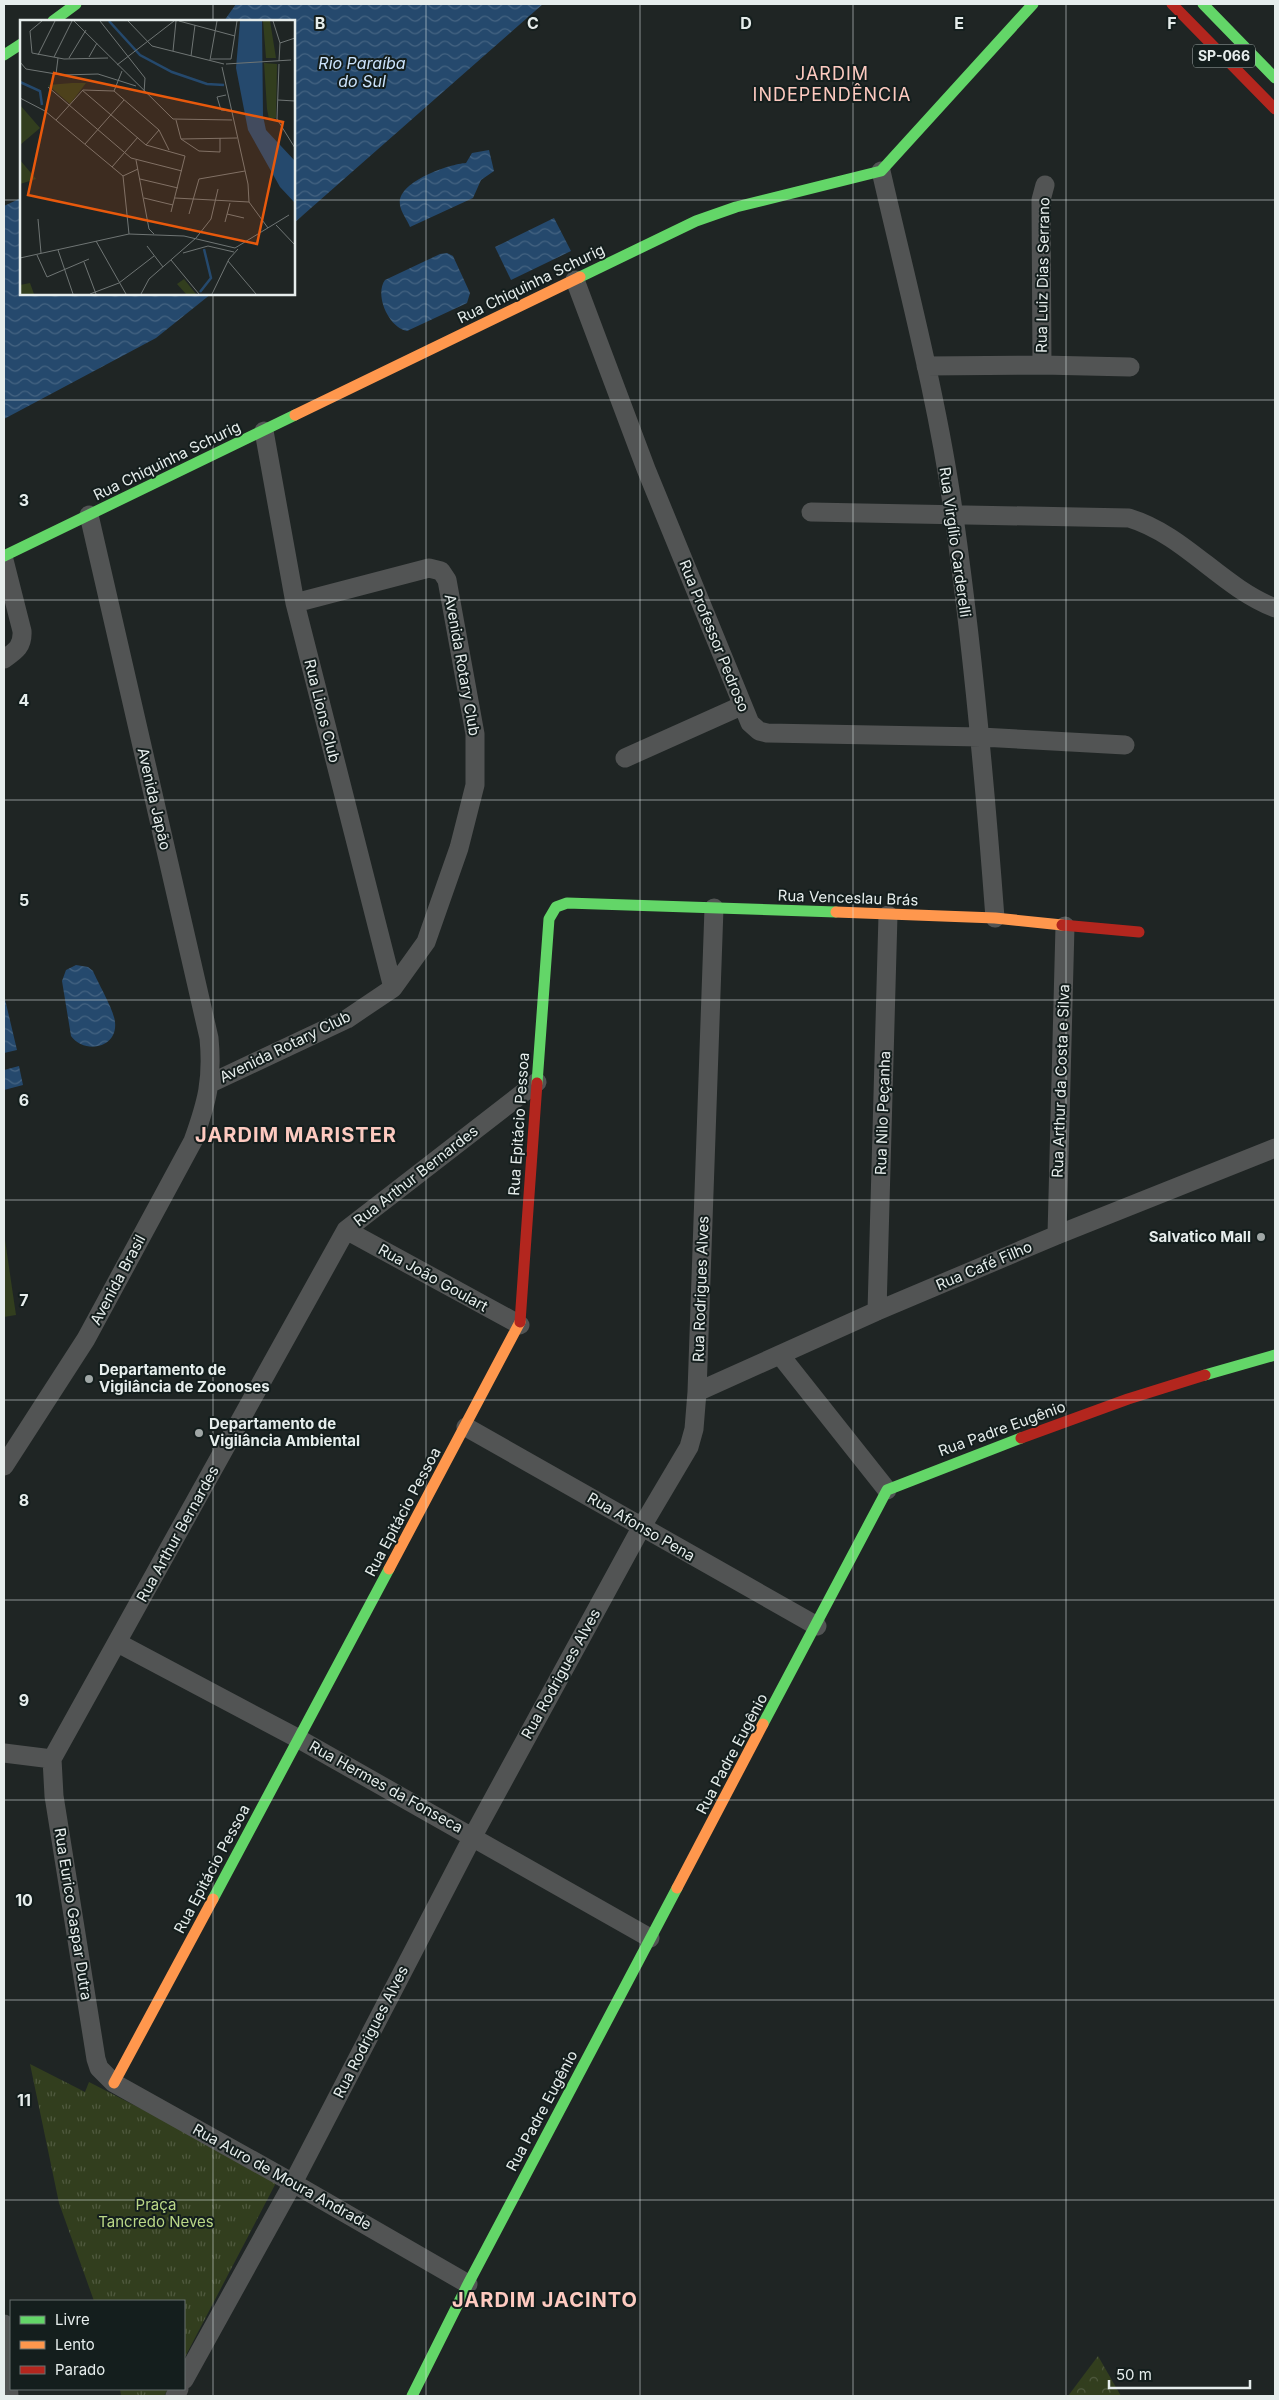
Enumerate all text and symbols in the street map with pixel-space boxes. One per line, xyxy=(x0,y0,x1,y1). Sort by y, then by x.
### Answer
text: B xyxy=(315,13,325,33)
text: C xyxy=(527,13,539,33)
text: D xyxy=(740,13,752,33)
text: E xyxy=(954,13,964,33)
text: F xyxy=(1167,13,1177,33)
inset map xyxy=(20,20,295,295)
road number: SP-066 xyxy=(1193,44,1255,68)
water label: Rio Paraíba do Sul xyxy=(318,53,406,91)
district label: JARDIM INDEPENDÊNCIA xyxy=(753,63,911,105)
street label: Rua Luiz Dias Serrano xyxy=(1032,197,1053,353)
street label: Rua Chiquinha Schurig xyxy=(454,240,607,327)
street label: Rua Chiquinha Schurig xyxy=(90,417,243,504)
street label: Rua Virgílio Carderelli xyxy=(936,466,975,618)
text: 3 xyxy=(19,490,29,510)
street label: Rua Professor Pedroso xyxy=(675,557,754,715)
street label: Avenida Rotary Club xyxy=(441,593,484,737)
street label: Rua Lions Club xyxy=(300,657,345,765)
text: 4 xyxy=(19,690,30,710)
street label: Avenida Japão xyxy=(134,746,175,852)
street label: Rua Venceslau Brás xyxy=(777,886,919,909)
text: 5 xyxy=(19,890,29,910)
street label: Rua Arthur da Costa e Silva xyxy=(1048,984,1073,1178)
street label: Avenida Rotary Club xyxy=(216,1007,353,1087)
street label: Rua Nilo Peçanha xyxy=(871,1050,894,1176)
street label: Rua Epitácio Pessoa xyxy=(504,1052,533,1196)
text: 6 xyxy=(19,1090,29,1110)
street label: Rua Arthur Bernardes xyxy=(350,1121,482,1230)
district label: JARDIM MARISTER xyxy=(195,1123,397,1147)
street label: Rua Rodrigues Alves xyxy=(688,1216,713,1362)
place label: Salvatico Mall xyxy=(1149,1227,1251,1246)
street label: Avenida Brasil xyxy=(86,1231,149,1328)
marker: Salvatico Mall xyxy=(1255,1231,1267,1243)
street label: Rua Café Filho xyxy=(933,1237,1035,1294)
street label: Rua João Goulart xyxy=(375,1240,491,1316)
text: 7 xyxy=(19,1290,29,1310)
place label: Departamento de Vigilância de Zoonoses xyxy=(99,1360,270,1396)
marker: Departamento de Vigilância de Zoonoses xyxy=(83,1373,95,1385)
street label: Rua Padre Eugênio xyxy=(936,1397,1068,1460)
place label: Departamento de Vigilância Ambiental xyxy=(209,1414,360,1450)
marker: Departamento de Vigilância Ambiental xyxy=(193,1427,205,1439)
street label: Rua Epitácio Pessoa xyxy=(360,1444,445,1580)
street label: Rua Arthur Bernardes xyxy=(132,1462,223,1605)
street label: Rua Afonso Pena xyxy=(584,1488,698,1565)
text: 8 xyxy=(19,1490,29,1510)
street label: Rua Rodrigues Alves xyxy=(517,1605,604,1742)
text: 9 xyxy=(19,1690,29,1710)
street label: Rua Padre Eugênio xyxy=(692,1690,771,1817)
street label: Rua Hermes da Fonseca xyxy=(306,1736,466,1837)
street label: Rua Epitácio Pessoa xyxy=(169,1801,254,1937)
street label: Rua Eurico Gaspar Dutra xyxy=(50,1826,97,2001)
text: 10 xyxy=(15,1890,33,1910)
street label: Rua Rodrigues Alves xyxy=(329,1962,412,2101)
street label: Rua Padre Eugênio xyxy=(502,2047,581,2174)
text: 11 xyxy=(17,2090,31,2110)
street label: Rua Auro de Moura Andrade xyxy=(190,2119,375,2234)
park label: Praça Tancredo Neves xyxy=(98,2195,214,2231)
district label: JARDIM JACINTO xyxy=(452,2288,638,2312)
legend xyxy=(10,2300,185,2390)
text: Livre xyxy=(55,2310,90,2329)
text: Lento xyxy=(55,2335,95,2354)
scale bar xyxy=(1109,2358,1250,2390)
text: Parado xyxy=(55,2360,105,2379)
text: 50 m xyxy=(1116,2365,1152,2384)

